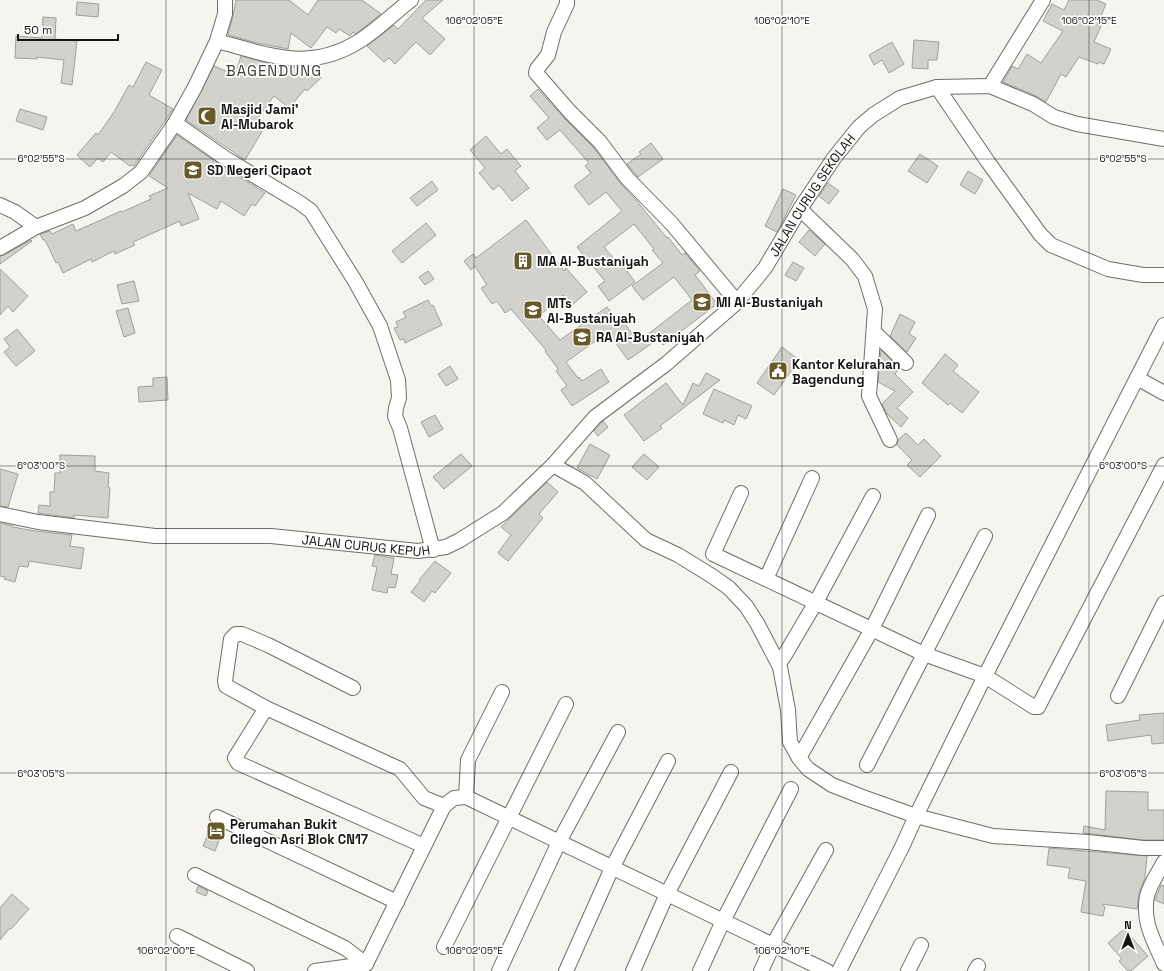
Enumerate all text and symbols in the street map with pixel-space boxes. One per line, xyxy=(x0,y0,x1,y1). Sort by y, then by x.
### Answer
text: 106°02'05"E xyxy=(445,14,503,27)
text: 106°02'10"E xyxy=(754,14,810,27)
text: 106°02'15"E xyxy=(1061,14,1117,27)
scale bar xyxy=(18,16,118,42)
text: 50 m xyxy=(24,22,52,38)
district label: BAGENDUNG xyxy=(226,61,322,80)
place label: Masjid Jami' Al-Mubarok xyxy=(221,101,299,133)
mosque icon: Masjid Jami' Al-Mubarok xyxy=(196,105,218,127)
street label: JALAN CURUG SEKOLAH xyxy=(766,130,859,260)
text: 6°02'55"S xyxy=(17,152,65,165)
text: 6°02'55"S xyxy=(1099,152,1147,165)
school or university icon: SD Negeri Cipaot xyxy=(182,159,204,181)
place label: SD Negeri Cipaot xyxy=(207,162,312,179)
building icon: MA Al-Bustaniyah xyxy=(512,250,534,272)
place label: MA Al-Bustaniyah xyxy=(537,253,649,270)
school or university icon: MI Al-Bustaniyah xyxy=(691,291,713,313)
place label: MI Al-Bustaniyah xyxy=(716,294,823,311)
place label: MTs Al-Bustaniyah xyxy=(547,295,636,327)
school or university icon: MTs Al-Bustaniyah xyxy=(522,299,544,321)
school or university icon: RA Al-Bustaniyah xyxy=(571,326,593,348)
place label: RA Al-Bustaniyah xyxy=(596,329,705,346)
place label: Kantor Kelurahan Bagendung xyxy=(792,356,901,388)
public building icon: Kantor Kelurahan Bagendung xyxy=(767,360,789,382)
text: 6°03'00"S xyxy=(17,459,65,472)
text: 6°03'00"S xyxy=(1099,459,1147,472)
street label: JALAN CURUG KEPUH xyxy=(301,531,431,560)
text: 6°03'05"S xyxy=(17,767,65,780)
text: 6°03'05"S xyxy=(1099,767,1147,780)
place label: Perumahan Bukit Cilegon Asri Blok CN17 xyxy=(230,816,368,848)
hotel icon: Perumahan Bukit Cilegon Asri Blok CN17 xyxy=(205,820,227,842)
north arrow xyxy=(1108,915,1148,955)
text: N xyxy=(1124,918,1132,932)
text: 106°02'00"E xyxy=(137,944,195,957)
text: 106°02'05"E xyxy=(445,944,503,957)
text: 106°02'10"E xyxy=(754,944,810,957)

